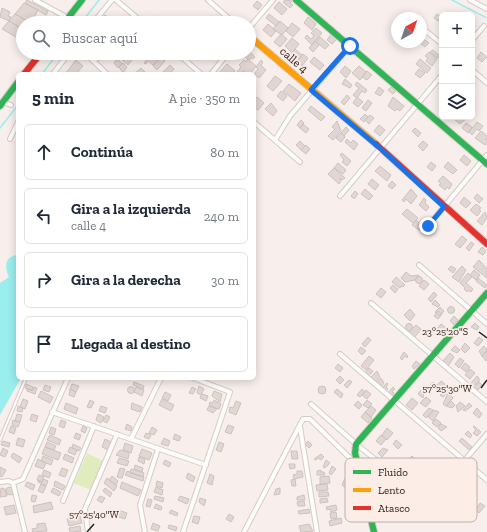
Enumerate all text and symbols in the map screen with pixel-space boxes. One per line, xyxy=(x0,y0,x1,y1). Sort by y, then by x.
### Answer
north arrow xyxy=(391,12,427,48)
map controls xyxy=(439,12,475,120)
button: + xyxy=(439,12,475,48)
search box xyxy=(16,16,256,60)
icon: search xyxy=(30,27,52,49)
text: Buscar aquí xyxy=(62,29,138,47)
route start xyxy=(341,37,359,55)
street label: calle 4 xyxy=(277,44,311,76)
button: − xyxy=(439,48,475,84)
button: layers xyxy=(439,84,475,120)
text: 5 min xyxy=(32,88,74,108)
text: A pie · 350 m xyxy=(169,91,240,106)
icon: ahead xyxy=(33,141,55,163)
text: Continúa xyxy=(71,143,133,161)
text: 80 m xyxy=(210,145,239,160)
text: Gira a la izquierda xyxy=(71,200,191,218)
icon: left xyxy=(33,205,55,227)
text: 240 m xyxy=(204,209,239,224)
route end xyxy=(419,217,437,235)
text: calle 4 xyxy=(71,218,106,233)
icon: right xyxy=(33,269,55,291)
text: Gira a la derecha xyxy=(71,271,181,289)
text: 30 m xyxy=(211,273,239,288)
text: 23°25'20"S xyxy=(422,326,468,338)
icon: arrive xyxy=(33,333,55,355)
text: Llegada al destino xyxy=(71,335,191,353)
text: 57°25'30"W xyxy=(422,383,472,395)
legend xyxy=(345,458,477,522)
text: Fluido xyxy=(378,466,408,479)
text: Lento xyxy=(378,484,406,497)
text: Atasco xyxy=(378,502,410,515)
text: 57°25'40"W xyxy=(69,509,120,521)

